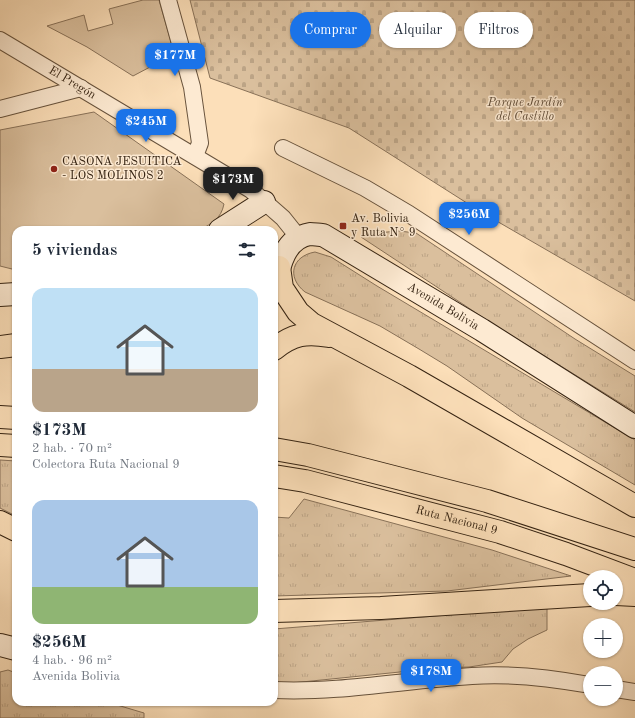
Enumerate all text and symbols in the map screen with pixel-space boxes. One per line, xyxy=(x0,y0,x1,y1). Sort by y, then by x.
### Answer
chip: Comprar xyxy=(290,12,371,48)
chip: Alquilar xyxy=(379,12,456,48)
chip: Filtros xyxy=(464,12,533,48)
pin: $177M xyxy=(147,43,203,77)
text: $177M xyxy=(154,49,196,62)
street label: El Pregón xyxy=(47,64,98,102)
park label: Parque Jardín del Castillo xyxy=(486,97,563,123)
pin: $245M xyxy=(118,109,174,143)
text: $245M xyxy=(125,115,167,128)
place label: CASONA JESUITICA - LOS MOLINOS 2 xyxy=(62,156,182,182)
marker: CASONA JESUITICA - LOS MOLINOS 2 xyxy=(49,164,59,174)
pin: $173M xyxy=(205,167,261,201)
text: $173M xyxy=(212,173,254,186)
pin: $256M xyxy=(441,202,497,236)
text: $256M xyxy=(448,208,490,221)
place label: Av. Bolivia y Ruta N° 9 xyxy=(351,213,416,239)
marker: Av. Bolivia y Ruta N° 9 xyxy=(338,221,348,231)
icon: filters xyxy=(236,239,258,261)
text: 5 viviendas xyxy=(32,242,117,259)
street label: Avenida Bolivia xyxy=(405,281,481,333)
icon: home xyxy=(109,314,181,386)
text: $173M xyxy=(32,422,87,439)
text: 2 hab. · 70 m² xyxy=(32,442,112,455)
text: Colectora Ruta Nacional 9 xyxy=(32,458,180,471)
street label: Ruta Nacional 9 xyxy=(414,504,499,537)
icon: home xyxy=(109,526,181,598)
map controls xyxy=(583,570,623,706)
button: locate xyxy=(583,570,623,610)
button: + xyxy=(583,618,623,658)
text: $256M xyxy=(32,634,87,651)
text: 4 hab. · 96 m² xyxy=(32,654,112,667)
pin: $178M xyxy=(403,659,459,693)
text: $178M xyxy=(410,665,452,678)
button: − xyxy=(583,666,623,706)
text: Avenida Bolivia xyxy=(32,670,120,683)

